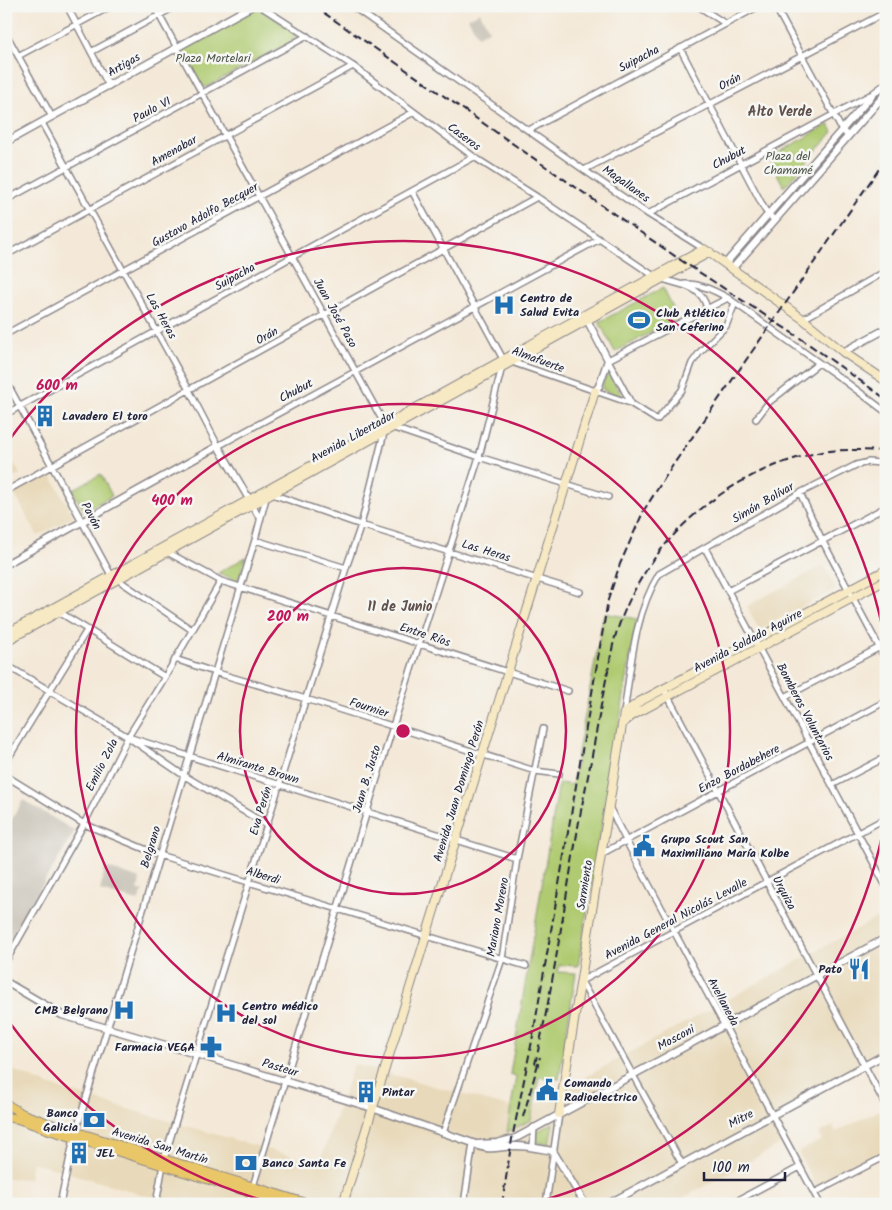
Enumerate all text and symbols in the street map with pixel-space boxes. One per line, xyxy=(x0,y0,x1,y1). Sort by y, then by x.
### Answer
street label: Suipacha xyxy=(615,40,663,78)
street label: Artigas xyxy=(104,48,144,82)
park label: Plaza Mortelari xyxy=(175,49,252,68)
street label: Orán xyxy=(715,68,745,96)
street label: Paulo VI xyxy=(129,92,175,128)
district label: Alto Verde xyxy=(748,101,812,123)
street label: Caseros xyxy=(443,118,485,156)
street label: Amenabar xyxy=(147,130,201,171)
street label: Chubut xyxy=(709,141,750,175)
park label: Plaza del Chamamé xyxy=(763,147,813,180)
street label: Magallanes xyxy=(598,160,654,208)
street label: Gustavo Adolfo Becquer xyxy=(148,177,263,252)
street label: Suipacha xyxy=(211,258,259,296)
street label: Juan José Paso xyxy=(308,275,362,351)
street label: Las Heras xyxy=(141,289,181,343)
place label: Centro de Salud Evita xyxy=(520,289,579,322)
hospital icon: Centro de Salud Evita xyxy=(491,292,517,318)
place label: Club Atlético San Ceferino xyxy=(656,304,726,337)
sports icon: Club Atlético San Ceferino xyxy=(626,307,652,333)
street label: Orán xyxy=(252,322,282,350)
street label: Almafuerte xyxy=(509,342,568,379)
text: 600 m xyxy=(36,374,78,398)
street label: Chubut xyxy=(276,374,317,408)
building icon: Lavadero El toro xyxy=(32,403,58,429)
street label: Avenida Libertador xyxy=(307,405,400,468)
place label: Lavadero El toro xyxy=(62,407,148,426)
street label: Simón Bolívar xyxy=(728,477,798,528)
text: 400 m xyxy=(151,489,193,513)
street label: Pavón xyxy=(76,499,106,533)
street label: Las Heras xyxy=(459,535,513,567)
district label: 11 de Junio xyxy=(367,596,433,618)
street label: Avenida Soldado Aguirre xyxy=(690,604,806,678)
text: 200 m xyxy=(267,605,309,629)
street label: Entre Ríos xyxy=(397,618,453,652)
street label: Bomberos Voluntarios xyxy=(771,660,839,764)
street label: Fournier xyxy=(347,693,392,724)
street label: Avenida Juan Domingo Perón xyxy=(428,718,490,864)
centre of rings xyxy=(394,722,412,740)
street label: Emilio Zola xyxy=(81,735,124,795)
street label: Enzo Bordabehere xyxy=(695,739,784,799)
street label: Juan B. Justo xyxy=(348,743,386,815)
street label: Almirante Brown xyxy=(215,746,301,790)
street label: Eva Perón xyxy=(245,784,277,838)
street label: Belgrano xyxy=(136,824,166,870)
place label: Grupo Scout San Maximiliano María Kolbe xyxy=(661,830,789,863)
public building icon: Grupo Scout San Maximiliano María Kolbe xyxy=(631,833,657,859)
street label: Sarmiento xyxy=(572,859,598,911)
street label: Alberdi xyxy=(244,862,283,890)
street label: Urquiza xyxy=(767,872,801,914)
street label: Avenida General Nicolás Levalle xyxy=(601,873,751,965)
street label: Mariano Moreno xyxy=(482,876,514,958)
restaurant icon: Pato xyxy=(846,956,872,982)
place label: Pato xyxy=(818,960,843,979)
street label: Avellaneda xyxy=(702,974,744,1030)
hospital icon: CMB Belgrano xyxy=(111,997,137,1023)
place label: Centro médico del sol xyxy=(242,997,318,1030)
hospital icon: Centro médico del sol xyxy=(213,1000,239,1026)
place label: CMB Belgrano xyxy=(35,1001,109,1020)
street label: Mosconi xyxy=(654,1020,699,1056)
pharmacy icon: Farmacia VEGA xyxy=(198,1034,224,1060)
place label: Farmacia VEGA xyxy=(115,1038,195,1057)
street label: Pasteur xyxy=(260,1053,301,1083)
place label: Comando Radioelectrico xyxy=(564,1074,638,1107)
public building icon: Comando Radioelectrico xyxy=(534,1077,560,1103)
building icon: Pintar xyxy=(353,1079,379,1105)
place label: Pintar xyxy=(382,1083,415,1102)
place label: Banco Galicia xyxy=(43,1104,79,1137)
street label: Mitre xyxy=(725,1104,758,1134)
bank icon: Banco Galicia xyxy=(81,1107,107,1133)
street label: Avenida San Martín xyxy=(110,1122,210,1170)
building icon: JEL xyxy=(66,1140,92,1166)
place label: JEL xyxy=(96,1144,115,1163)
bank icon: Banco Santa Fe xyxy=(233,1150,259,1176)
scale bar xyxy=(704,1150,786,1182)
place label: Banco Santa Fe xyxy=(262,1154,346,1173)
text: 100 m xyxy=(712,1156,750,1180)

